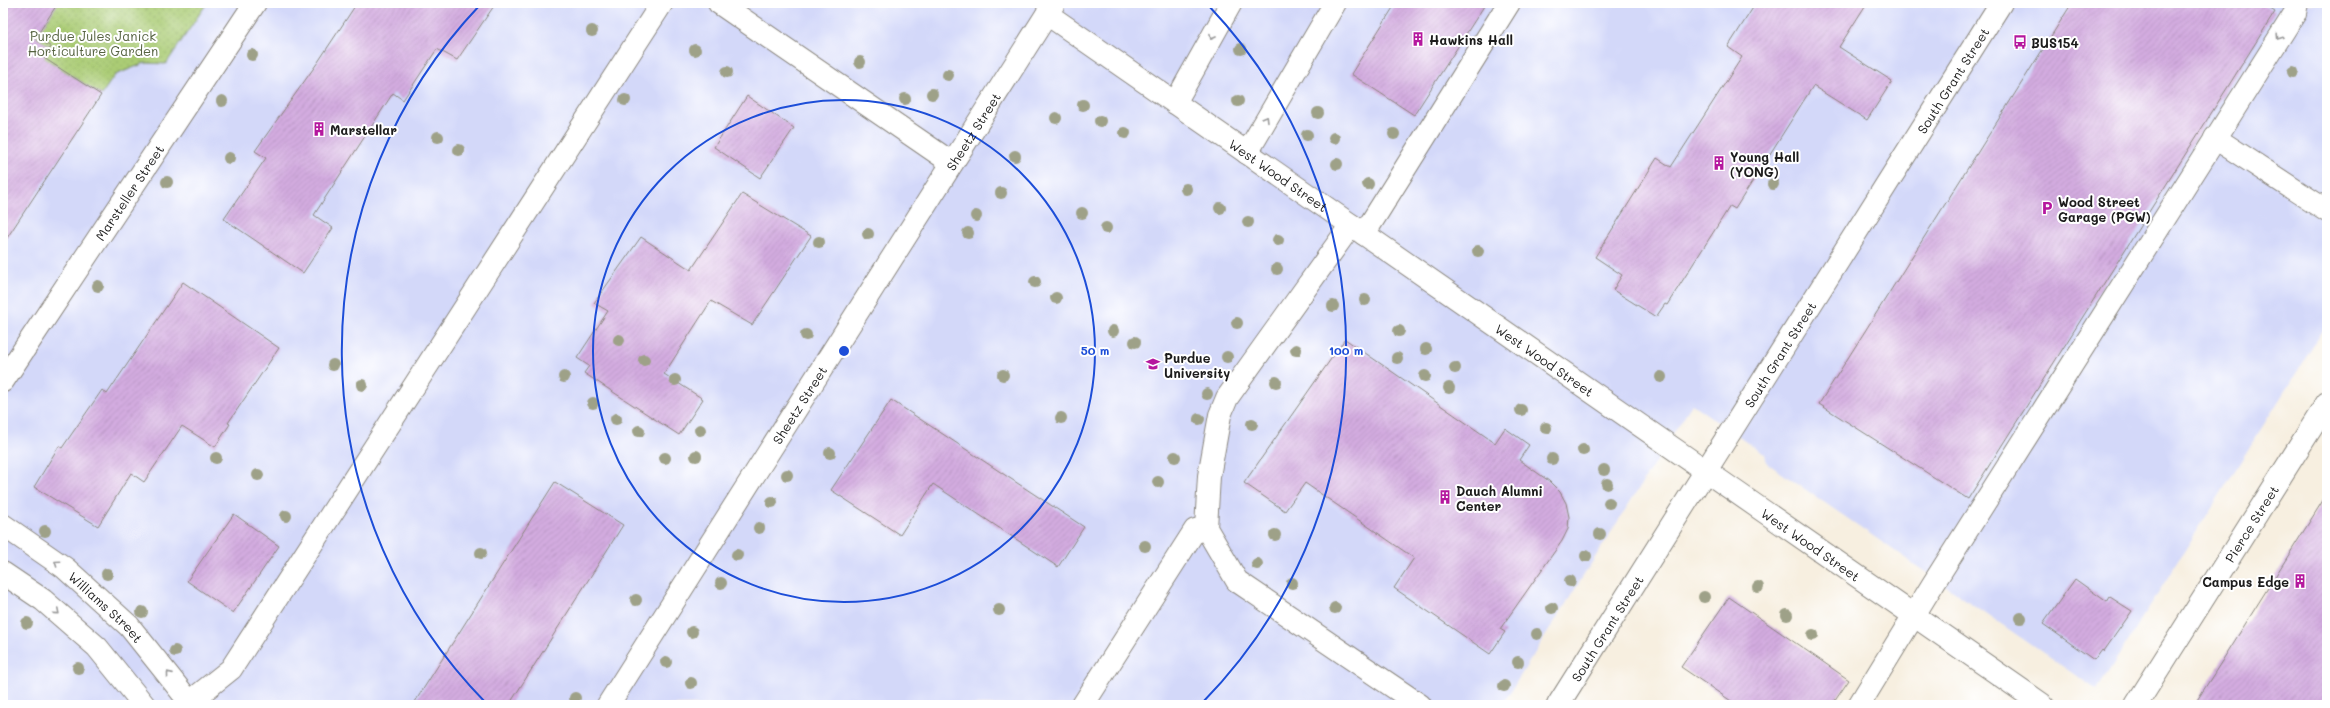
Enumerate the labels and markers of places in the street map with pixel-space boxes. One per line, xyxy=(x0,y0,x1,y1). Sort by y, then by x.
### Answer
building icon: Hawkins Hall xyxy=(1410,31,1426,47)
place label: Hawkins Hall xyxy=(1429,31,1513,48)
bus stop icon: BUS154 xyxy=(2012,34,2028,50)
place label: BUS154 xyxy=(2031,34,2079,51)
building icon: Marstellar xyxy=(311,121,327,137)
place label: Marstellar xyxy=(330,121,397,138)
place label: Young Hall (YONG) xyxy=(1730,148,1799,180)
building icon: Young Hall (YONG) xyxy=(1711,155,1727,171)
place label: Wood Street Garage (PGW) xyxy=(2058,193,2151,225)
parking icon: Wood Street Garage (PGW) xyxy=(2039,200,2055,216)
centre of rings xyxy=(837,344,851,358)
place label: Purdue University xyxy=(1164,349,1230,382)
school or university icon: Purdue University xyxy=(1145,356,1161,372)
place label: Dauch Alumni Center xyxy=(1456,482,1543,514)
building icon: Dauch Alumni Center xyxy=(1437,489,1453,505)
place label: Campus Edge xyxy=(2202,573,2289,590)
building icon: Campus Edge xyxy=(2292,573,2308,589)

